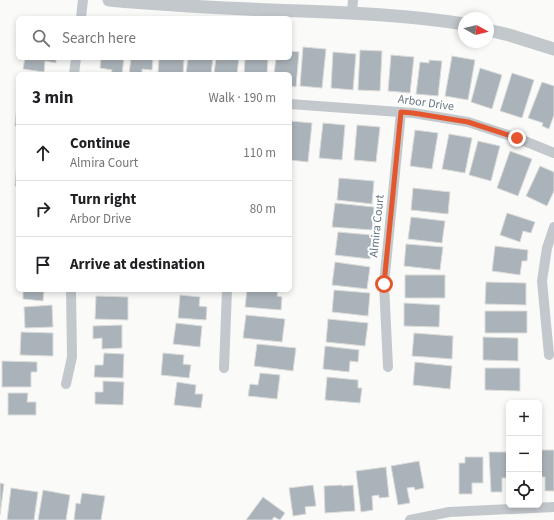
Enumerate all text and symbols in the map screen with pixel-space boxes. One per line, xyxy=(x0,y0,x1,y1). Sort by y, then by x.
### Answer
north arrow xyxy=(458,12,494,48)
search box xyxy=(16,16,292,60)
icon: search xyxy=(30,27,52,49)
text: Search here xyxy=(62,28,136,49)
text: 3 min xyxy=(32,86,73,110)
text: Walk · 190 m xyxy=(208,89,276,107)
street label: Arbor Drive xyxy=(397,91,455,115)
route end xyxy=(508,129,526,147)
text: Continue xyxy=(70,133,130,154)
icon: ahead xyxy=(32,142,54,164)
text: 110 m xyxy=(243,144,276,162)
text: Almira Court xyxy=(70,154,138,172)
text: Turn right xyxy=(70,189,136,210)
street label: Almira Court xyxy=(365,194,389,258)
icon: right xyxy=(32,198,54,220)
text: 80 m xyxy=(250,200,276,218)
text: Arbor Drive xyxy=(70,210,131,228)
icon: arrive xyxy=(32,254,54,276)
text: Arrive at destination xyxy=(70,254,205,275)
route start xyxy=(375,275,393,293)
map controls xyxy=(506,400,542,508)
button: + xyxy=(506,400,542,436)
button: − xyxy=(506,436,542,472)
button: locate xyxy=(506,472,542,508)

